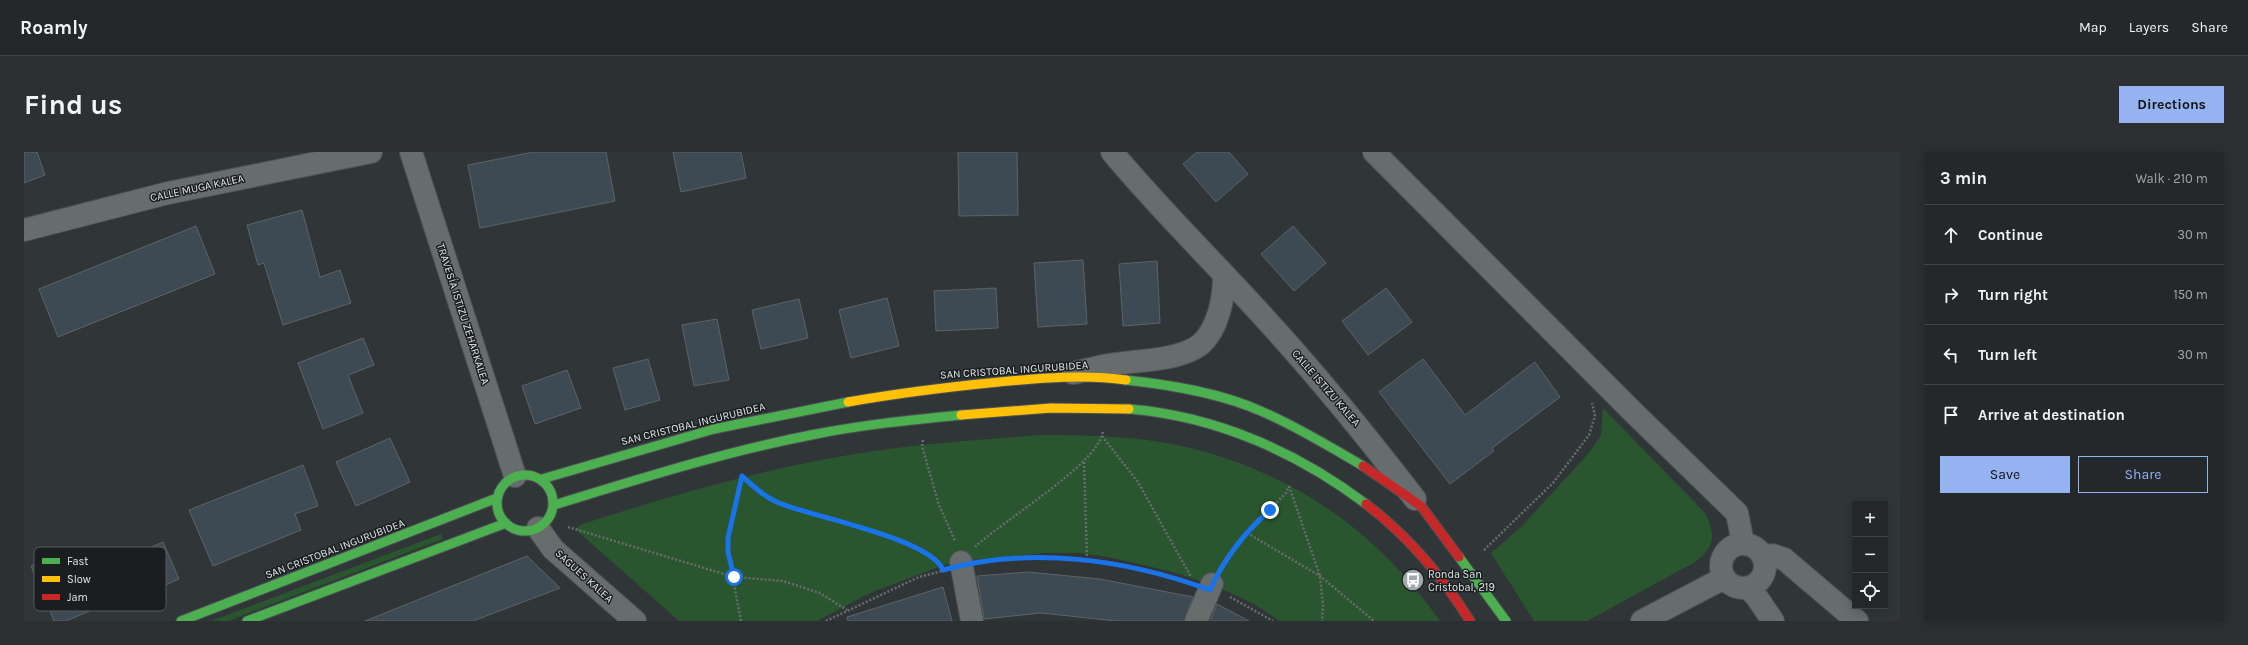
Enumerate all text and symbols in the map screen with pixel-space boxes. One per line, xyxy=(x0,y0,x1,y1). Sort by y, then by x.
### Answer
text: Roamly xyxy=(20,17,87,39)
text: Map xyxy=(2079,19,2107,36)
text: Layers xyxy=(2129,19,2169,36)
text: Share xyxy=(2191,19,2228,36)
button: Directions xyxy=(2119,86,2224,123)
text: Find us xyxy=(24,88,123,121)
text: 3 min xyxy=(1940,168,1987,188)
text: Walk · 210 m xyxy=(2135,171,2208,186)
street label: CALLE MUGA KALEA xyxy=(149,172,246,204)
icon: ahead xyxy=(1940,224,1962,246)
text: Continue xyxy=(1978,226,2043,244)
text: 30 m xyxy=(2177,227,2208,242)
street label: TRAVESÍA ISTIZU ZEHARKALEA xyxy=(434,241,494,387)
icon: right xyxy=(1940,284,1962,306)
text: Turn right xyxy=(1978,286,2048,304)
text: 150 m xyxy=(2173,287,2208,302)
icon: left xyxy=(1940,344,1962,366)
text: Turn left xyxy=(1978,346,2037,364)
street label: CALLE ISTIZU KALEA xyxy=(1289,347,1363,430)
text: 30 m xyxy=(2177,347,2208,362)
street label: SAN CRISTOBAL INGURUBIDEA xyxy=(940,358,1089,382)
street label: SAN CRISTOBAL INGURUBIDEA xyxy=(619,400,767,448)
icon: arrive xyxy=(1940,404,1962,426)
text: Arrive at destination xyxy=(1978,406,2125,424)
button: Save xyxy=(1940,456,2070,493)
button: Share xyxy=(2078,456,2208,493)
route end xyxy=(1261,501,1279,519)
map controls xyxy=(1852,501,1888,609)
button: + xyxy=(1852,501,1888,537)
street label: SAN CRISTOBAL INGURUBIDEA xyxy=(263,516,407,582)
button: − xyxy=(1852,537,1888,573)
legend xyxy=(34,547,166,611)
street label: SAGUES KALEA xyxy=(552,547,616,606)
text: Fast xyxy=(67,555,88,568)
bus stop icon: Ronda San Cristobal, 219 xyxy=(1400,567,1426,593)
route start xyxy=(725,568,743,586)
place label: Ronda San Cristobal, 219 xyxy=(1428,568,1495,594)
text: Slow xyxy=(67,573,91,586)
button: locate xyxy=(1852,573,1888,609)
text: Jam xyxy=(67,591,88,604)

